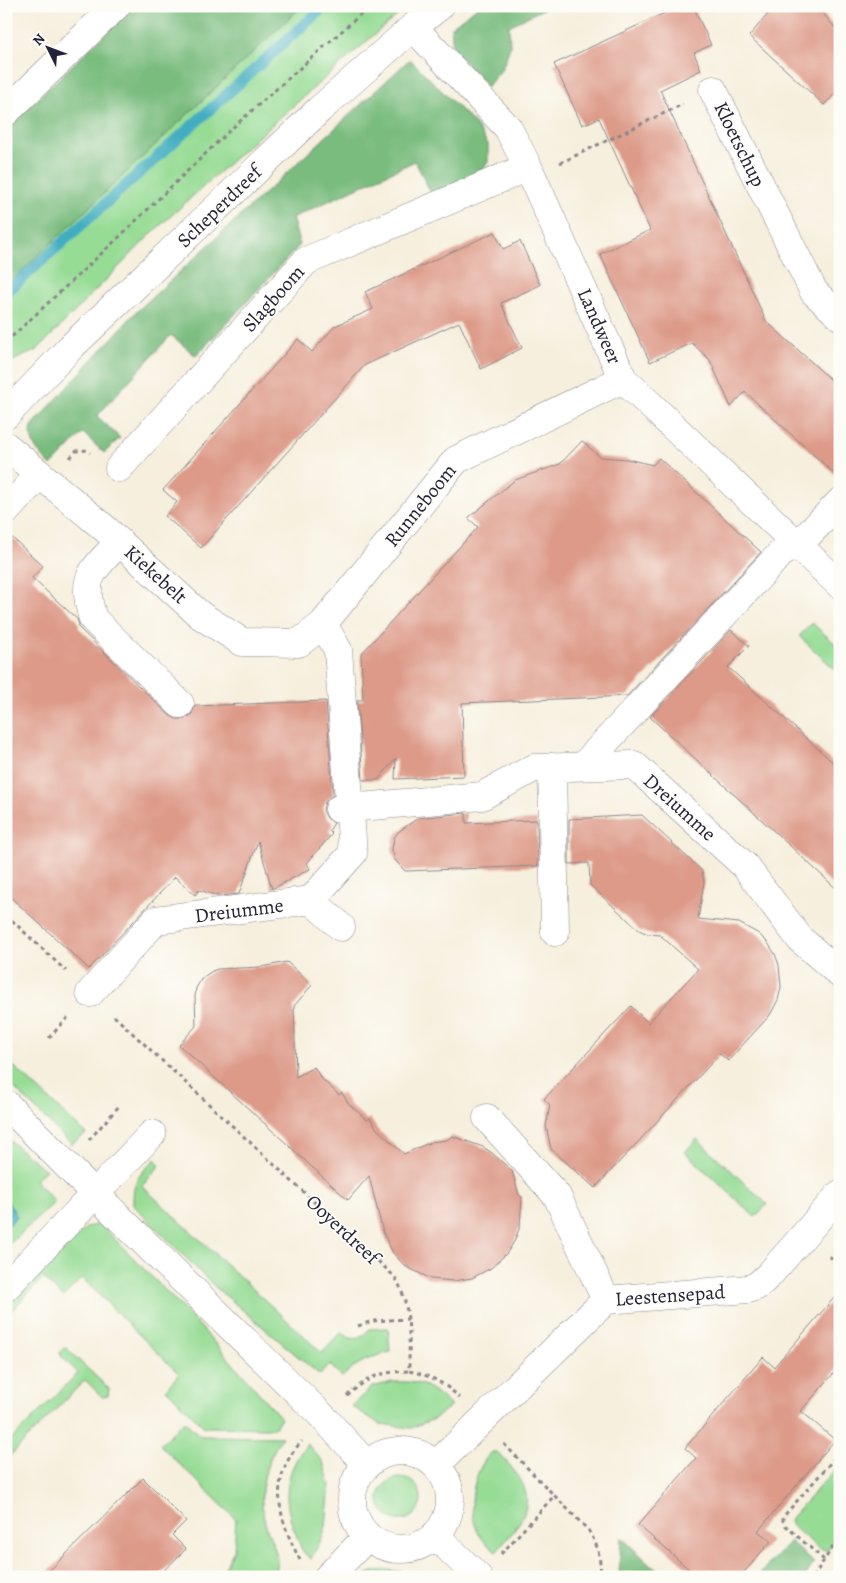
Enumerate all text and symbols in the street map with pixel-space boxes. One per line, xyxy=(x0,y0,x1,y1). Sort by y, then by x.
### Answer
north arrow xyxy=(22,22,72,72)
text: N xyxy=(28,29,49,50)
street label: Kloetschup xyxy=(707,97,772,191)
street label: Scheperdreef xyxy=(171,157,270,254)
street label: Slagboom xyxy=(236,259,311,338)
street label: Landweer xyxy=(571,284,628,369)
street label: Runneboom xyxy=(378,458,463,553)
street label: Kiekebelt xyxy=(118,539,193,610)
street label: Dreiumme xyxy=(637,768,722,847)
street label: Dreiumme xyxy=(193,892,285,929)
street label: Ooyerdreef xyxy=(300,1188,388,1273)
street label: Leestensepad xyxy=(614,1278,726,1313)

